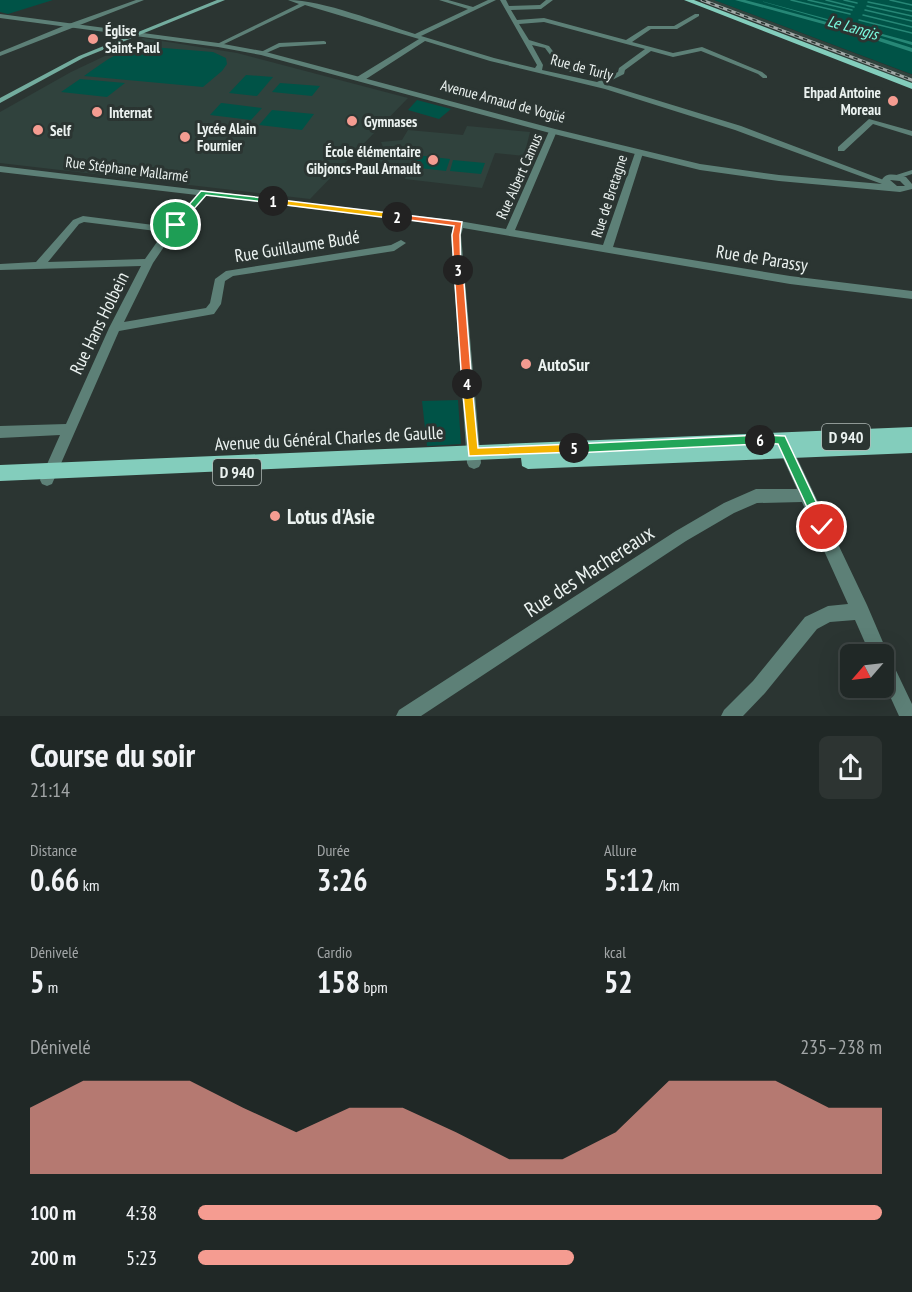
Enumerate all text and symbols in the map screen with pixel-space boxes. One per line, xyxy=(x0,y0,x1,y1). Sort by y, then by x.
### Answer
water label: Le Langis xyxy=(825,10,882,44)
place label: Église Saint-Paul xyxy=(105,21,160,57)
marker: Église Saint-Paul xyxy=(86,32,100,46)
street label: Rue de Turly xyxy=(549,50,616,85)
street label: Avenue Arnaud de Vogüé xyxy=(439,75,567,127)
place label: Ehpad Antoine Moreau xyxy=(804,83,881,119)
marker: Ehpad Antoine Moreau xyxy=(886,94,900,108)
place label: Internat xyxy=(109,103,152,122)
marker: Internat xyxy=(90,105,104,119)
place label: Gymnases xyxy=(364,112,417,131)
marker: Gymnases xyxy=(345,114,359,128)
place label: Lycée Alain Fournier xyxy=(197,119,256,155)
place label: Self xyxy=(50,121,72,140)
marker: Self xyxy=(31,123,45,137)
marker: Lycée Alain Fournier xyxy=(178,130,192,144)
street label: Rue Albert Camus xyxy=(492,130,546,222)
place label: École élémentaire Gibjoncs-Paul Arnault xyxy=(306,142,422,178)
street label: Rue Stéphane Mallarmé xyxy=(65,152,189,186)
street label: Rue de Bretagne xyxy=(587,152,631,240)
marker: École élémentaire Gibjoncs-Paul Arnault xyxy=(426,153,440,167)
pin: 1 xyxy=(258,186,288,216)
text: 1 xyxy=(269,191,277,211)
pin xyxy=(150,199,201,250)
pin: 2 xyxy=(382,202,412,232)
text: 2 xyxy=(393,207,401,227)
icon: arrive xyxy=(159,208,192,241)
street label: Rue Guillaume Budé xyxy=(233,225,361,267)
street label: Rue de Parassy xyxy=(714,239,810,277)
pin: 3 xyxy=(443,255,473,285)
text: 3 xyxy=(454,260,462,280)
street label: Rue Hans Holbein xyxy=(64,268,134,378)
place label: AutoSur xyxy=(537,353,590,376)
marker: AutoSur xyxy=(519,357,533,371)
pin: 4 xyxy=(452,369,482,399)
text: 4 xyxy=(463,374,471,394)
street label: Avenue du Général Charles de Gaulle xyxy=(214,421,444,455)
road number: D 940 xyxy=(822,424,870,450)
pin: 6 xyxy=(745,425,775,455)
text: 6 xyxy=(756,430,764,450)
pin: 5 xyxy=(559,433,589,463)
text: 5 xyxy=(570,438,578,458)
road number: D 940 xyxy=(213,459,261,485)
pin xyxy=(796,501,847,552)
place label: Lotus d'Asie xyxy=(287,503,375,530)
marker: Lotus d'Asie xyxy=(268,509,282,523)
icon: check xyxy=(805,510,838,543)
street label: Rue des Machereaux xyxy=(519,519,659,623)
north arrow xyxy=(840,644,894,698)
map controls xyxy=(840,644,894,698)
text: Course du soir xyxy=(30,733,195,776)
button: share xyxy=(819,736,882,799)
text: 21:14 xyxy=(30,777,70,803)
text: Distance xyxy=(30,840,77,860)
text: Durée xyxy=(317,840,350,860)
text: Allure xyxy=(604,840,637,860)
text: 0.66 xyxy=(30,860,79,899)
text: 3:26 xyxy=(317,860,368,899)
text: 5:12 xyxy=(604,860,655,899)
text: km xyxy=(79,875,99,895)
text: /km xyxy=(655,875,679,895)
text: Dénivelé xyxy=(30,942,79,962)
text: Cardio xyxy=(317,942,352,962)
text: kcal xyxy=(604,942,626,962)
text: 5 xyxy=(30,962,44,1001)
text: 158 xyxy=(317,962,360,1001)
text: 52 xyxy=(604,962,633,1001)
text: m xyxy=(44,977,58,997)
text: bpm xyxy=(360,977,388,997)
text: Dénivelé xyxy=(30,1034,91,1060)
text: 235–238 m xyxy=(800,1034,882,1060)
text: 100 m xyxy=(30,1200,76,1226)
text: 4:38 xyxy=(126,1200,157,1226)
text: 200 m xyxy=(30,1245,76,1271)
text: 5:23 xyxy=(126,1245,157,1271)

